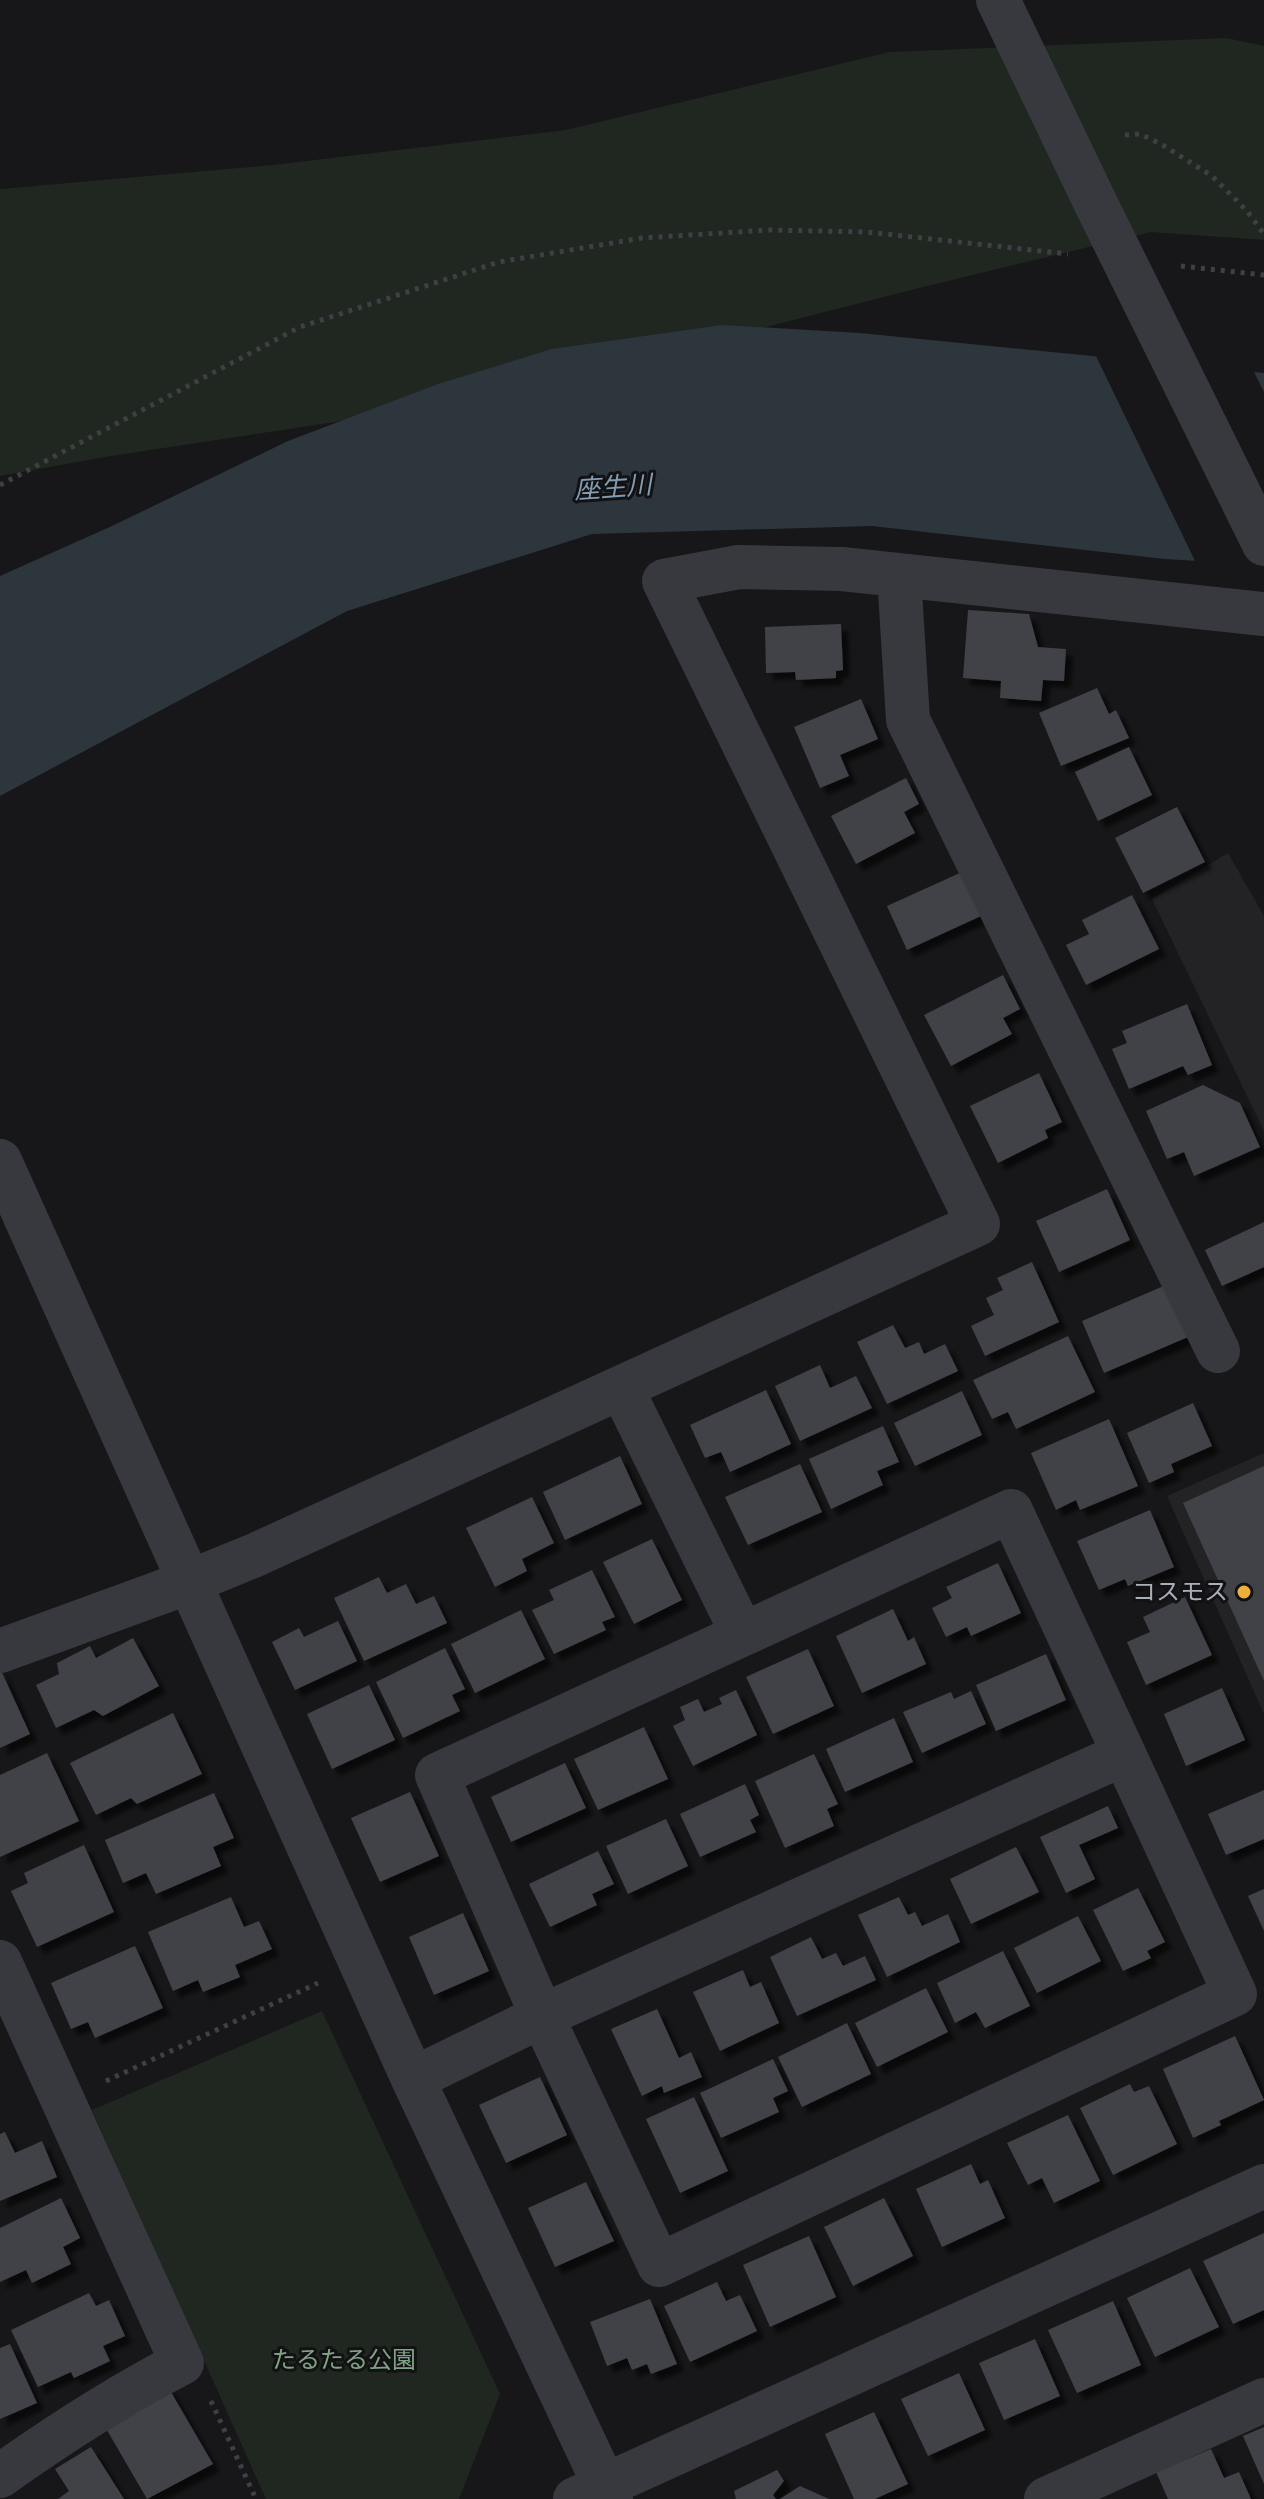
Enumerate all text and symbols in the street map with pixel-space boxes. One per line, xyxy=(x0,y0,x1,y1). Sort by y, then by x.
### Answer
water label: 座生川 xyxy=(573,467,656,504)
place label: コスモス xyxy=(1132,1576,1228,1605)
marker: コスモス xyxy=(1235,1583,1253,1601)
park label: たるたる公園 xyxy=(272,2344,416,2373)

